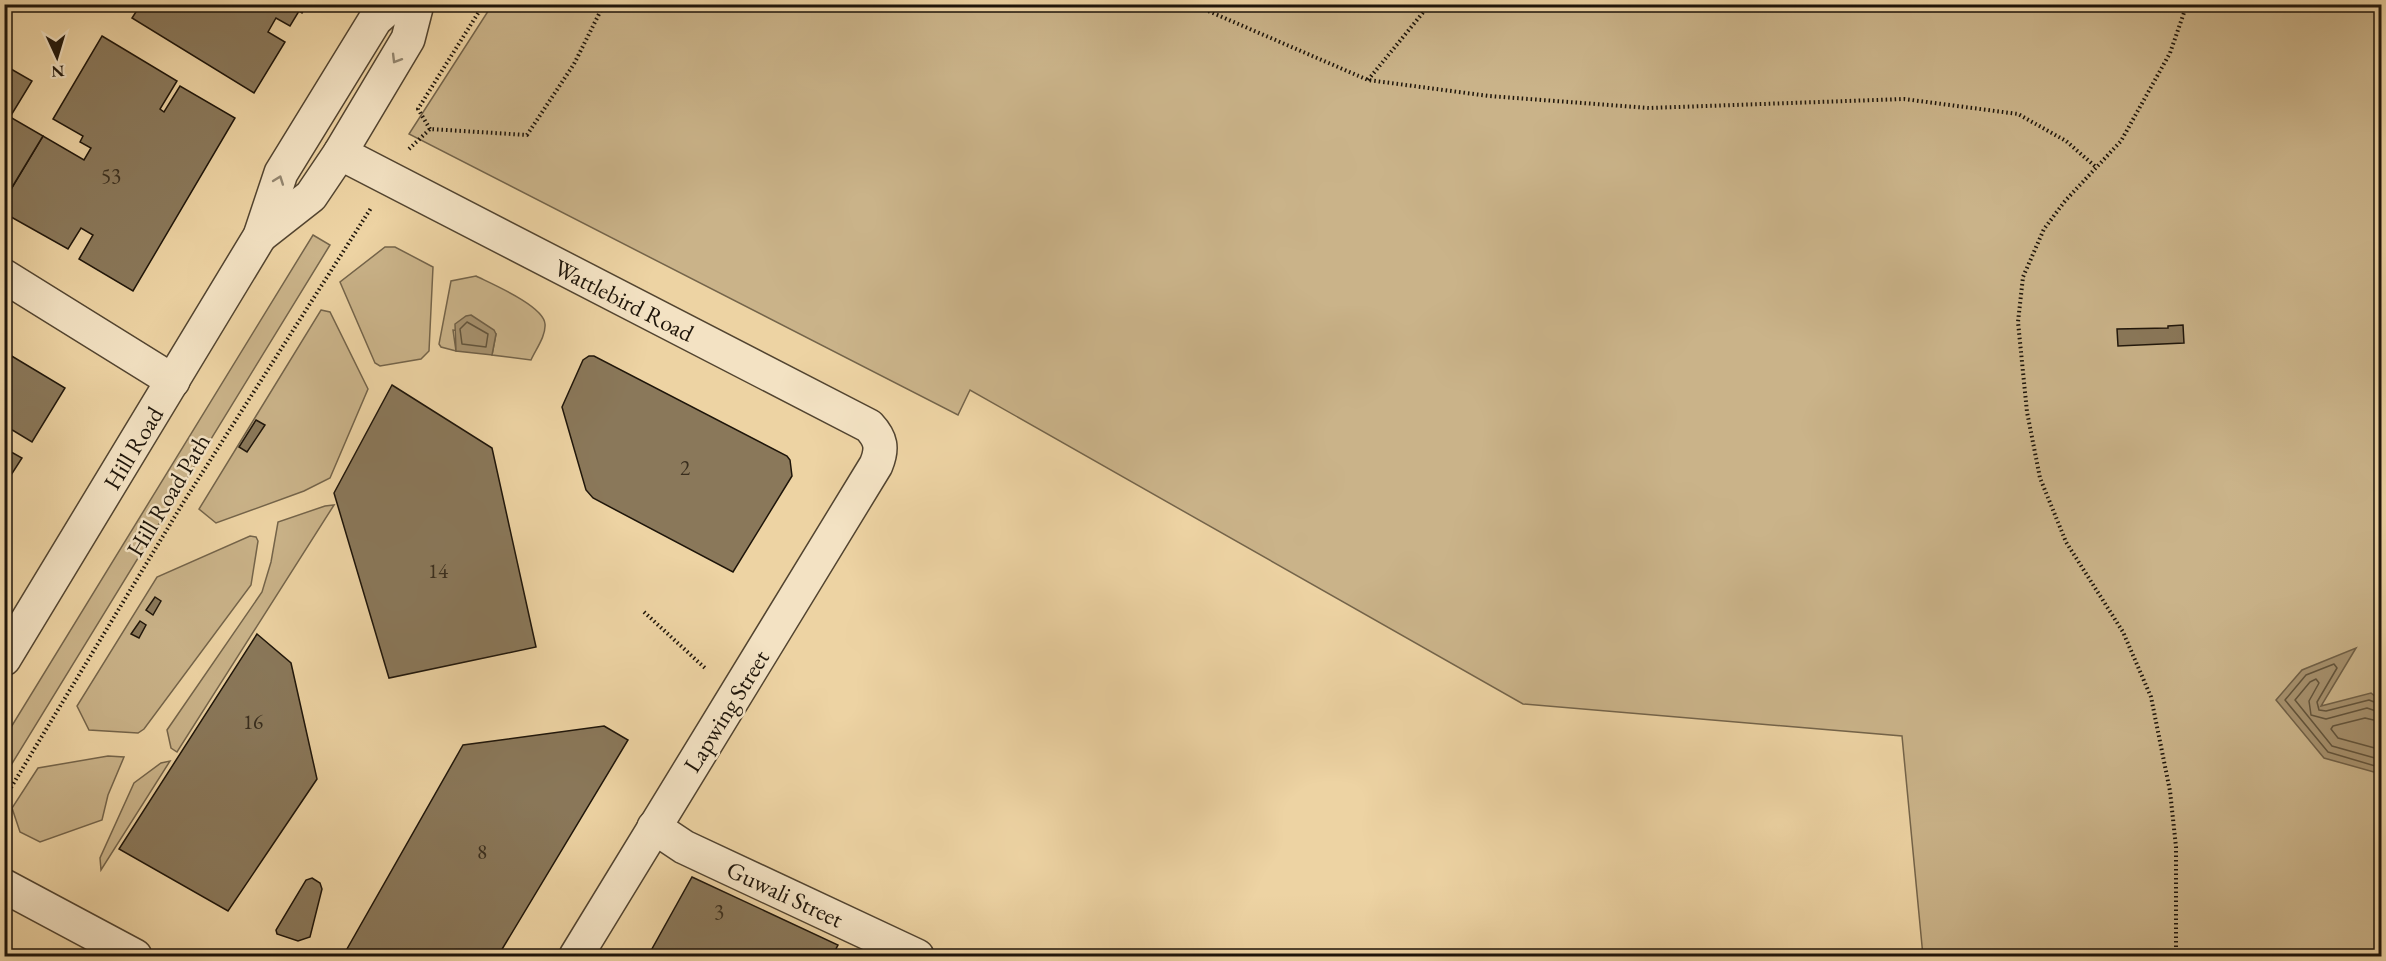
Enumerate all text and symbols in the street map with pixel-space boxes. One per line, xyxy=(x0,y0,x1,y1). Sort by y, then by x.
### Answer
north arrow xyxy=(27,27,87,87)
one-way arrow xyxy=(392,53,403,63)
text: N xyxy=(51,61,65,82)
house number: 53 xyxy=(101,162,121,189)
one-way arrow xyxy=(271,176,284,186)
street label: Wattlebird Road xyxy=(549,252,700,349)
street label: Hill Road xyxy=(96,400,170,495)
street label: Hill Road Path xyxy=(119,428,217,562)
house number: 2 xyxy=(680,454,690,481)
house number: 14 xyxy=(428,557,449,584)
street label: Lapwing Street xyxy=(676,644,776,778)
house number: 16 xyxy=(243,708,263,735)
house number: 8 xyxy=(477,838,487,865)
street label: Guwali Street xyxy=(722,854,849,935)
house number: 3 xyxy=(714,898,724,925)

